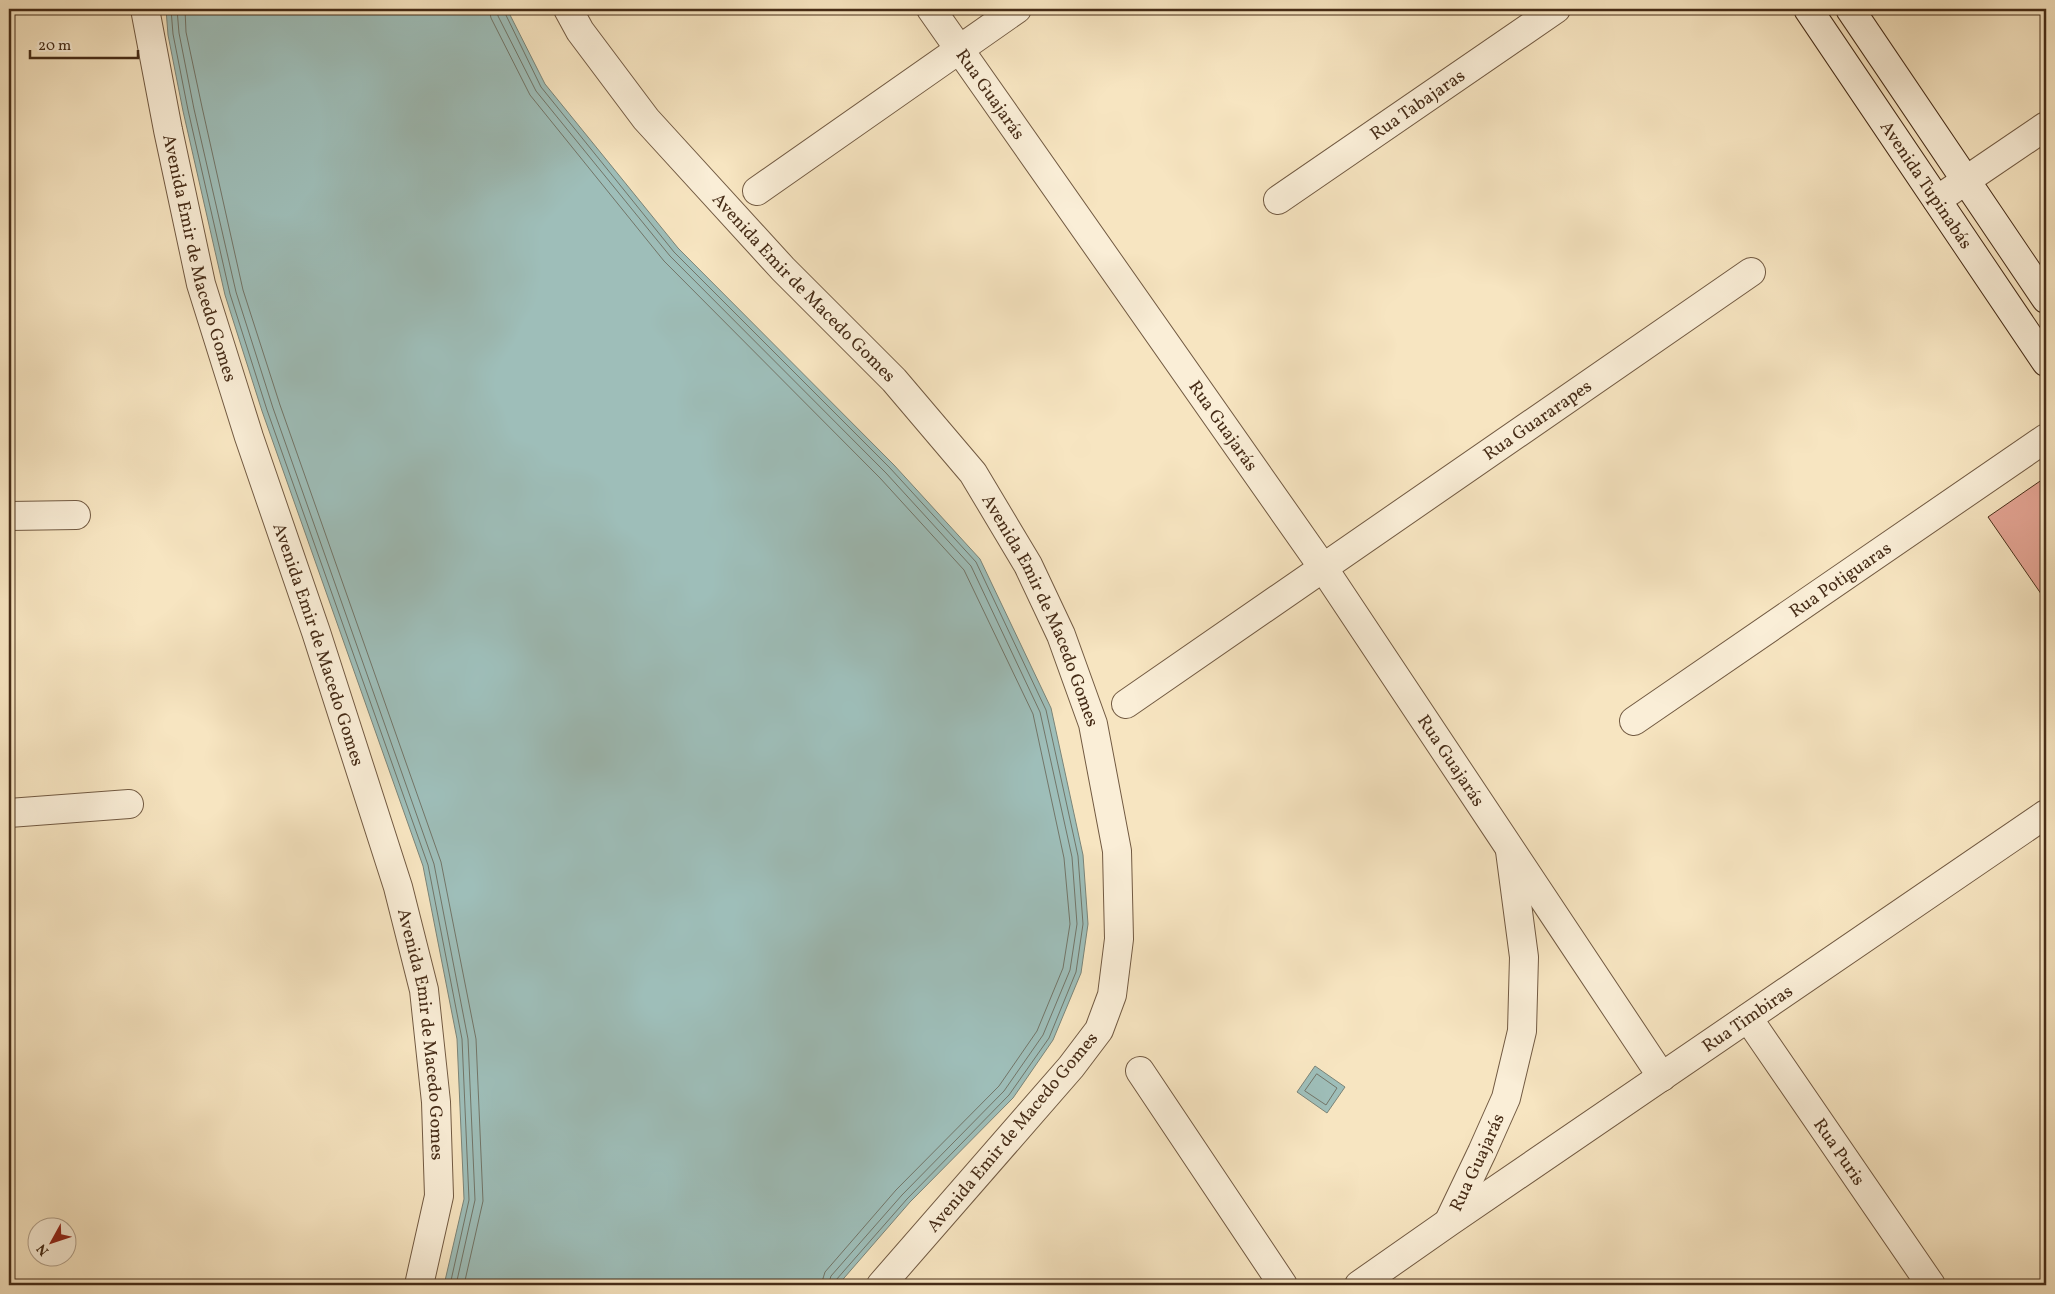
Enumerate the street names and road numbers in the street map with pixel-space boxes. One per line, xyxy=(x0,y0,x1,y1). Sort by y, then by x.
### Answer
street label: Rua Guajarás xyxy=(949,45,1030,145)
street label: Rua Tabajaras xyxy=(1366,64,1471,147)
street label: Avenida Tupinabás xyxy=(1873,117,1977,255)
street label: Avenida Emir de Macedo Gomes xyxy=(155,132,242,385)
street label: Avenida Emir de Macedo Gomes xyxy=(706,188,900,389)
street label: Rua Guararapes xyxy=(1479,375,1597,467)
street label: Rua Guajarás xyxy=(1182,376,1263,477)
street label: Avenida Emir de Macedo Gomes xyxy=(975,490,1104,731)
street label: Avenida Emir de Macedo Gomes xyxy=(266,520,369,770)
street label: Rua Potiguaras xyxy=(1785,537,1897,625)
street label: Rua Guajarás xyxy=(1410,710,1490,812)
street label: Avenida Emir de Macedo Gomes xyxy=(390,906,449,1161)
street label: Rua Timbiras xyxy=(1698,980,1798,1059)
street label: Avenida Emir de Macedo Gomes xyxy=(922,1027,1105,1238)
street label: Rua Guajarás xyxy=(1444,1110,1512,1216)
street label: Rua Puris xyxy=(1806,1114,1870,1191)

